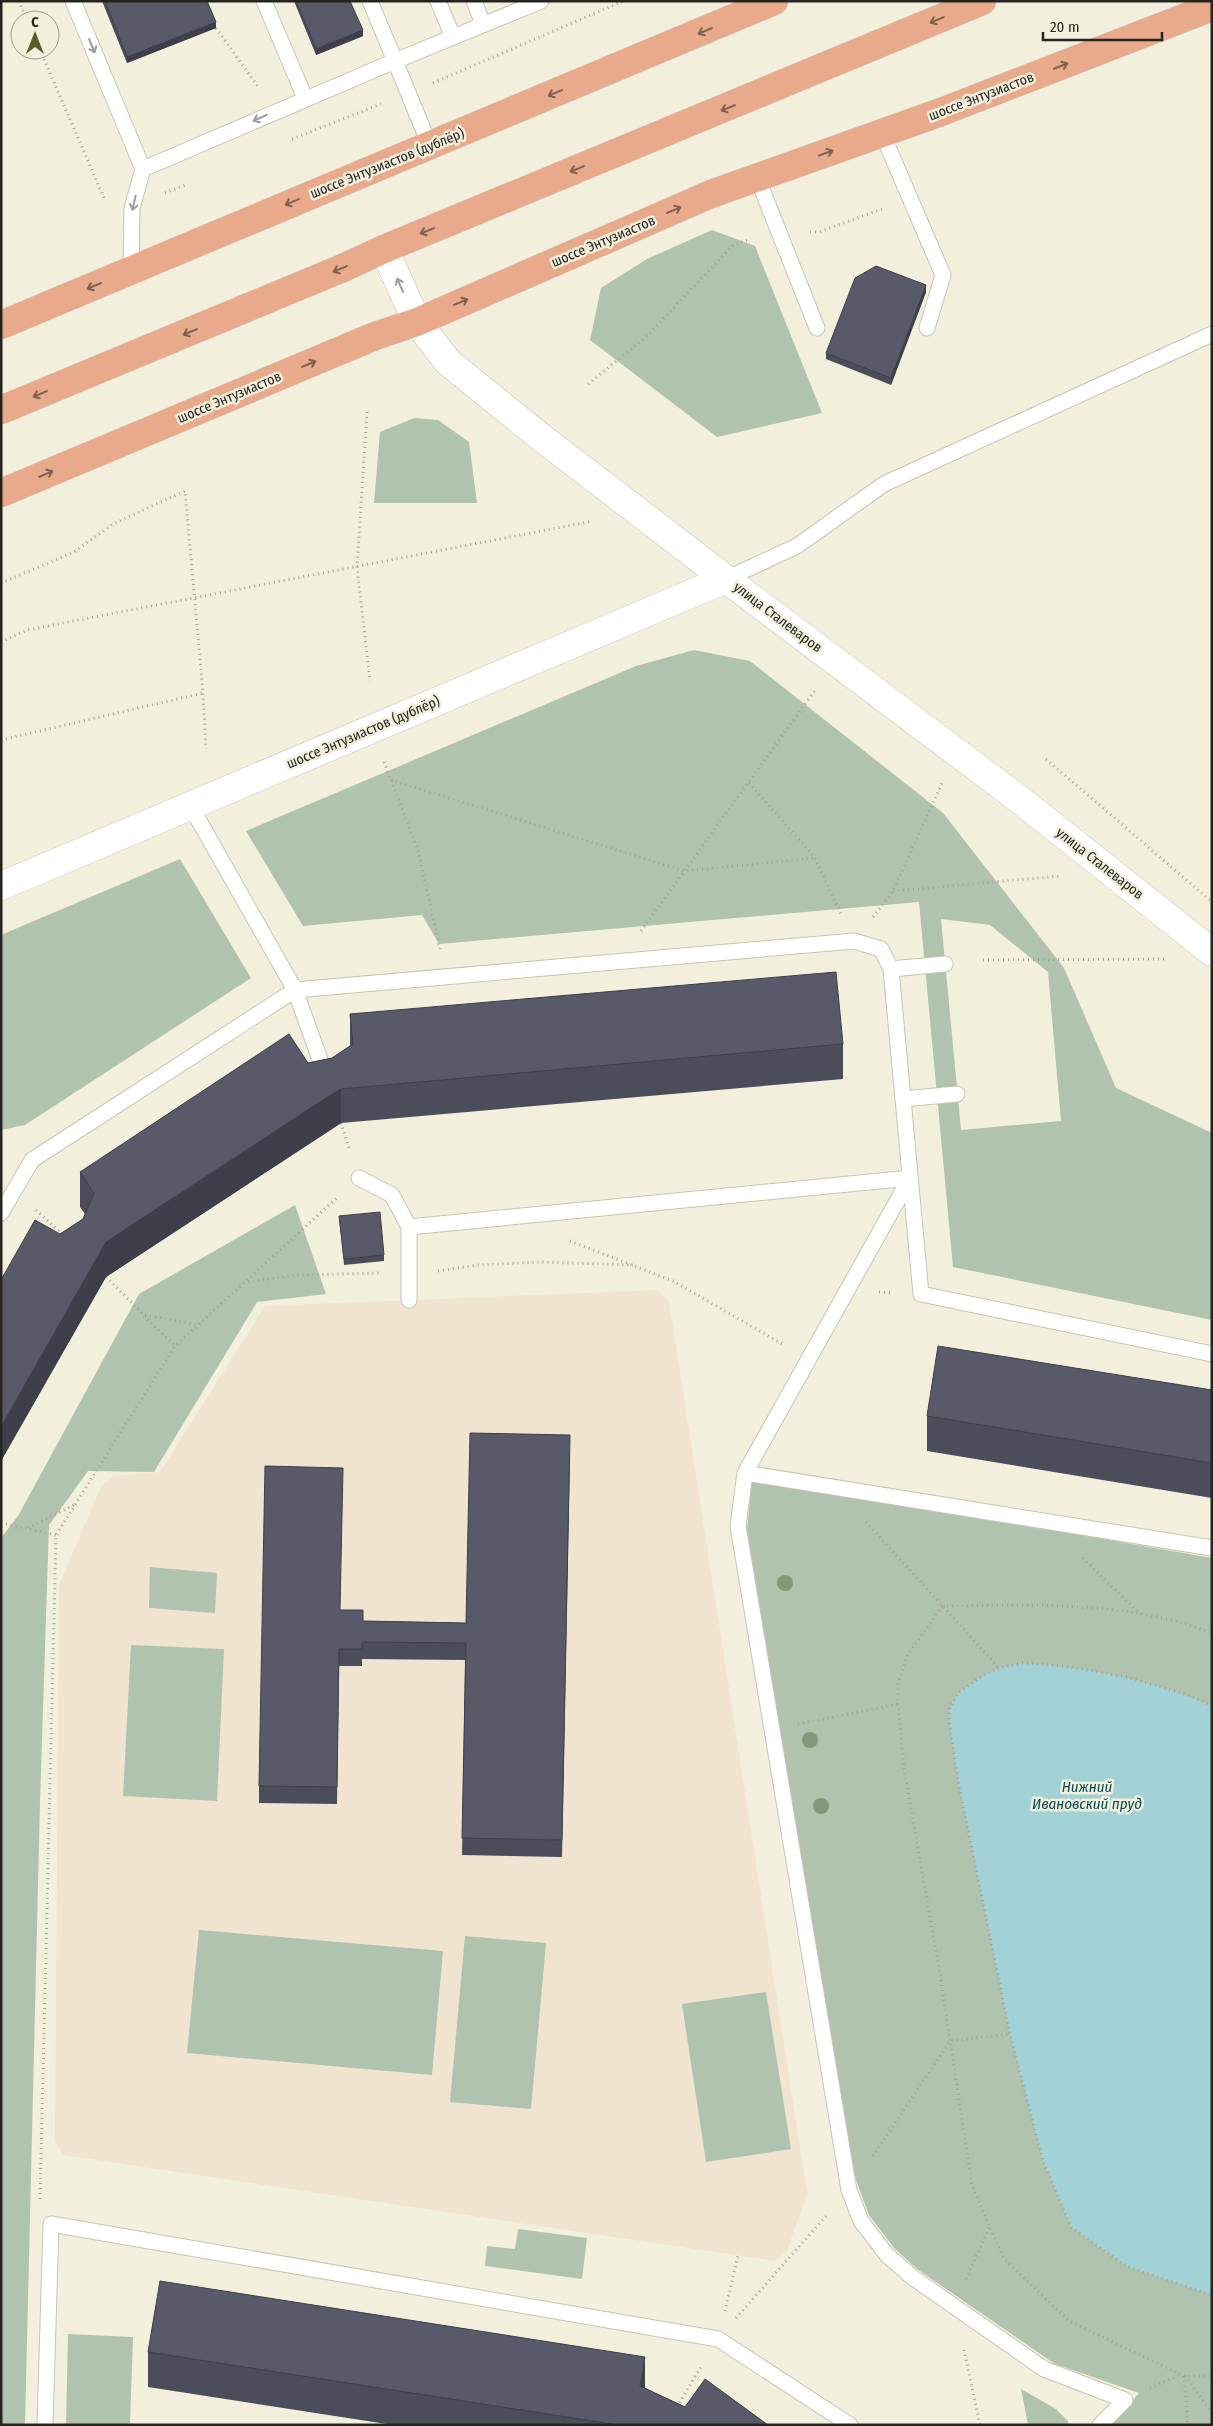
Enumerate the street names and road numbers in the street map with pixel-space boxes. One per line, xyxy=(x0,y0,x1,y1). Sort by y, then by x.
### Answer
street label: шоссе Энтузиастов xyxy=(926,69,1036,124)
street label: шоссе Энтузиастов (дублёр) xyxy=(308,125,467,202)
street label: шоссе Энтузиастов xyxy=(549,212,658,271)
street label: шоссе Энтузиастов xyxy=(175,368,284,427)
street label: улица Сталеваров xyxy=(730,579,825,656)
street label: шоссе Энтузиастов (дублёр) xyxy=(284,692,442,773)
street label: улица Сталеваров xyxy=(1052,824,1147,903)

